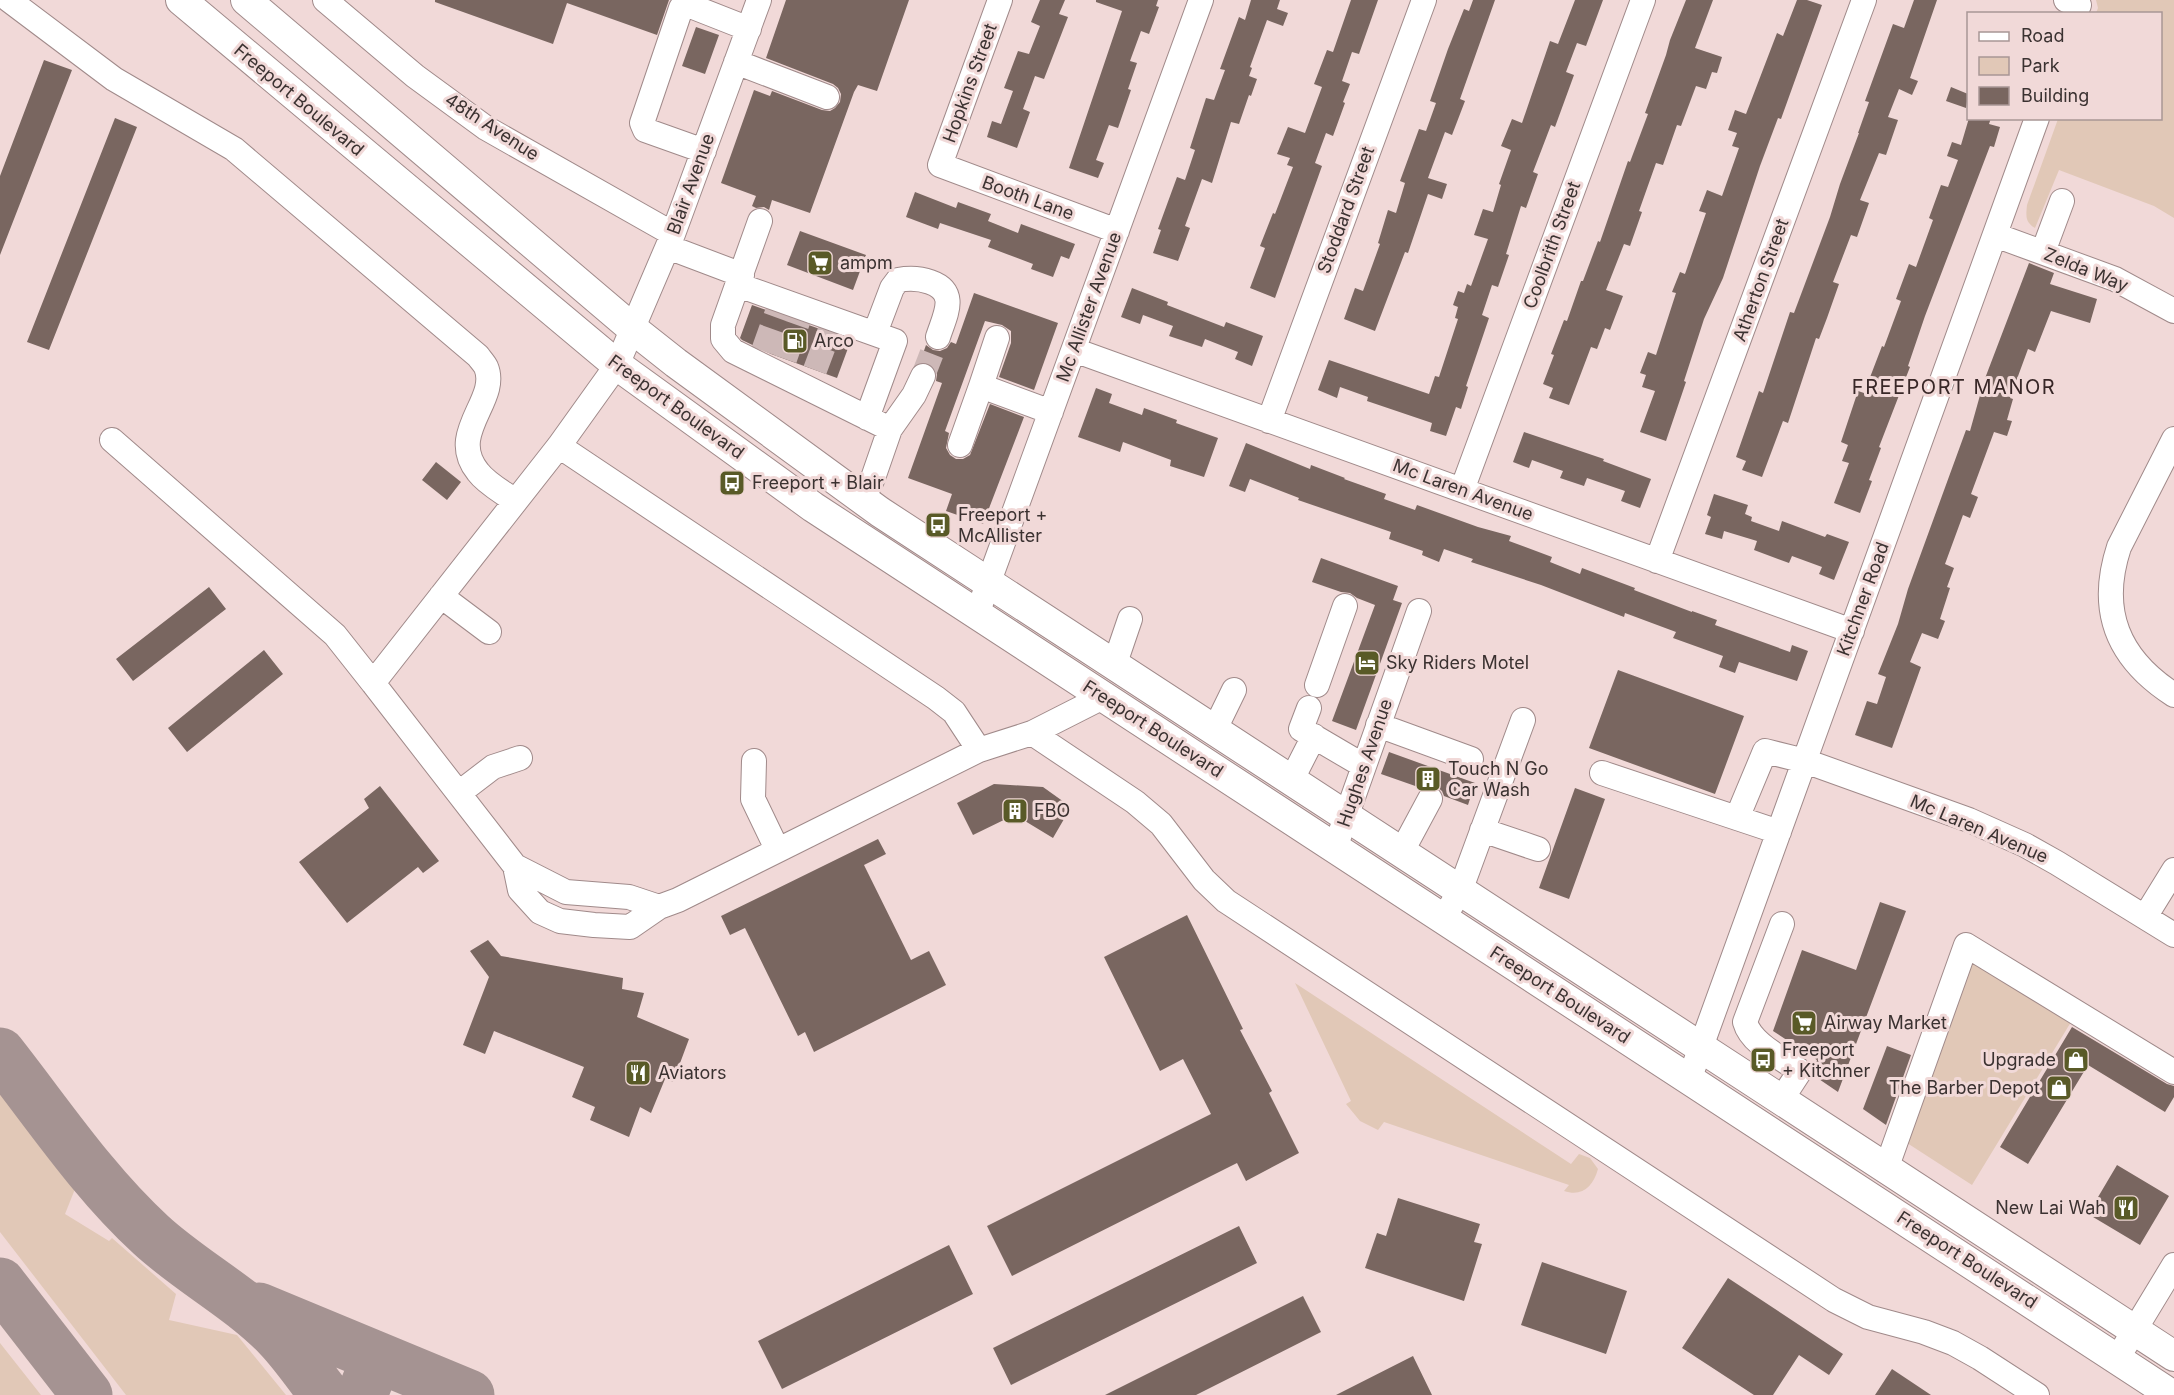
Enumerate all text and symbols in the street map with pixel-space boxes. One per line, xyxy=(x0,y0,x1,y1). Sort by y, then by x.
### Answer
legend xyxy=(1967,12,2162,120)
street label: Hopkins Street xyxy=(938,20,1001,145)
text: Road xyxy=(2021,25,2064,46)
street label: Freeport Boulevard xyxy=(230,39,368,160)
text: Park xyxy=(2021,55,2060,76)
text: Building xyxy=(2021,85,2089,106)
street label: 48th Avenue xyxy=(441,88,543,165)
street label: Blair Avenue xyxy=(663,131,718,237)
street label: Stoddard Street xyxy=(1313,143,1378,276)
street label: Booth Lane xyxy=(979,171,1077,224)
street label: Coolbrith Street xyxy=(1519,178,1584,311)
street label: Atherton Street xyxy=(1729,215,1793,344)
street label: Mc Allister Avenue xyxy=(1052,229,1125,385)
street label: Zelda Way xyxy=(2041,243,2131,296)
supermarket icon: ampm xyxy=(805,248,835,278)
place label: ampm xyxy=(840,252,893,273)
fuel station icon: Arco xyxy=(780,326,810,356)
place label: Arco xyxy=(814,330,854,351)
street label: Freeport Boulevard xyxy=(604,350,748,463)
district label: FREEPORT MANOR xyxy=(1852,375,2056,399)
street label: Mc Laren Avenue xyxy=(1390,454,1536,525)
bus stop icon: Freeport + Blair xyxy=(717,468,747,498)
place label: Freeport + Blair xyxy=(752,472,884,493)
place label: Freeport + McAllister xyxy=(958,504,1047,546)
bus stop icon: Freeport + McAllister xyxy=(923,510,953,540)
street label: Kitchner Road xyxy=(1832,539,1893,659)
hotel icon: Sky Riders Motel xyxy=(1352,648,1382,678)
place label: Sky Riders Motel xyxy=(1386,652,1529,673)
street label: Freeport Boulevard xyxy=(1079,675,1227,782)
street label: Hughes Avenue xyxy=(1333,696,1396,830)
place label: Touch N Go Car Wash xyxy=(1448,758,1549,800)
building icon: Touch N Go Car Wash xyxy=(1413,764,1443,794)
street label: Mc Laren Avenue xyxy=(1907,790,2051,867)
building icon: FBO xyxy=(1000,796,1030,826)
place label: FBO xyxy=(1034,800,1070,821)
street label: Freeport Boulevard xyxy=(1486,941,1634,1048)
supermarket icon: Airway Market xyxy=(1789,1008,1819,1038)
place label: Airway Market xyxy=(1824,1012,1947,1033)
place label: Freeport + Kitchner xyxy=(1782,1039,1870,1081)
bus stop icon: Freeport + Kitchner xyxy=(1748,1045,1778,1075)
shop icon: Upgrade xyxy=(2061,1045,2091,1075)
place label: Upgrade xyxy=(1982,1049,2056,1070)
restaurant icon: Aviators xyxy=(623,1058,653,1088)
place label: Aviators xyxy=(658,1062,727,1083)
shop icon: The Barber Depot xyxy=(2044,1073,2074,1103)
place label: The Barber Depot xyxy=(1889,1077,2040,1098)
restaurant icon: New Lai Wah xyxy=(2111,1193,2141,1223)
place label: New Lai Wah xyxy=(1995,1197,2106,1218)
street label: Freeport Boulevard xyxy=(1893,1206,2041,1313)

